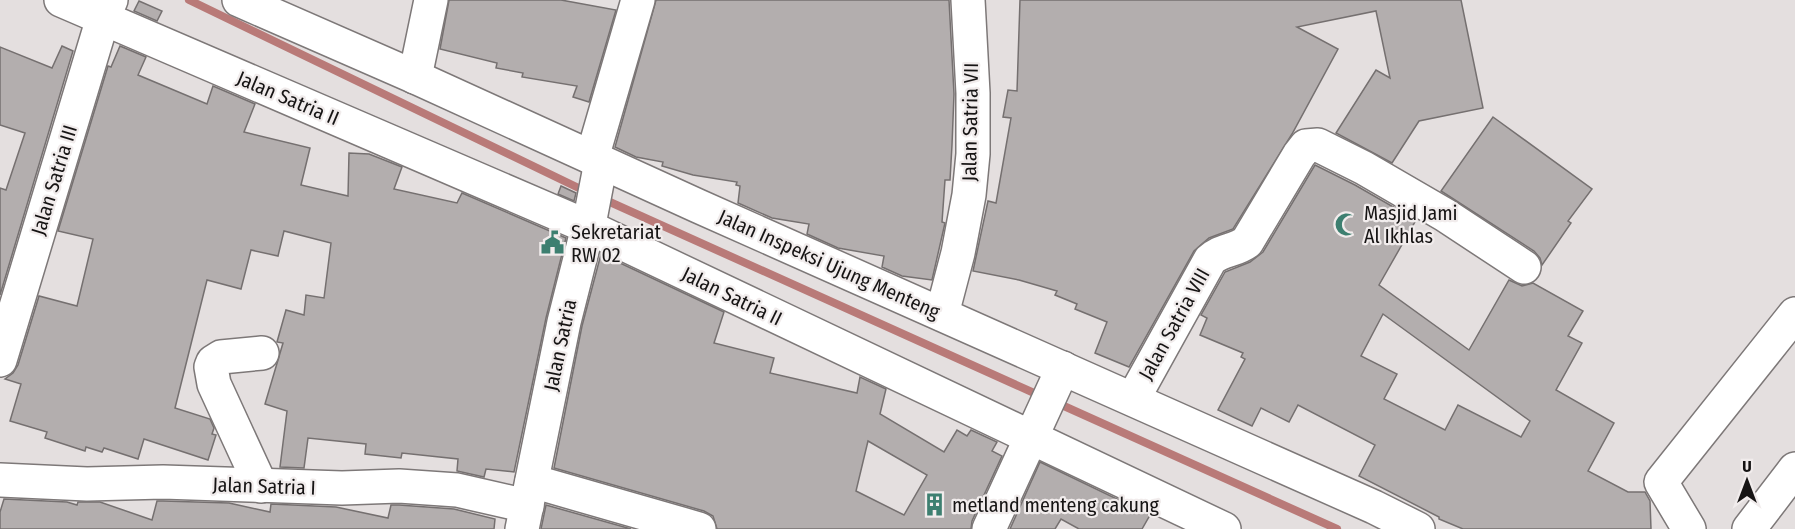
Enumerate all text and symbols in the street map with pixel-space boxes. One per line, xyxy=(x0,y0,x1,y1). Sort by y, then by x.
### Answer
street label: Jalan Satria VII xyxy=(957,62,983,182)
street label: Jalan Satria II xyxy=(233,66,343,130)
street label: Jalan Satria III xyxy=(26,122,82,238)
place label: Masjid Jami Al Ikhlas xyxy=(1364,201,1458,248)
street label: Jalan Inspeksi Ujung Menteng xyxy=(714,204,944,324)
mosque icon: Masjid Jami Al Ikhlas xyxy=(1333,211,1359,237)
place label: Sekretariat RW 02 xyxy=(571,220,661,267)
public building icon: Sekretariat RW 02 xyxy=(540,230,566,256)
street label: Jalan Satria II xyxy=(678,261,786,331)
street label: Jalan Satria VIII xyxy=(1133,264,1215,384)
street label: Jalan Satria xyxy=(539,297,581,393)
north arrow xyxy=(1717,451,1777,511)
text: U xyxy=(1742,457,1752,476)
street label: Jalan Satria I xyxy=(212,472,316,500)
building icon: metland menteng cakung xyxy=(921,492,947,518)
place label: metland menteng cakung xyxy=(952,493,1159,517)

